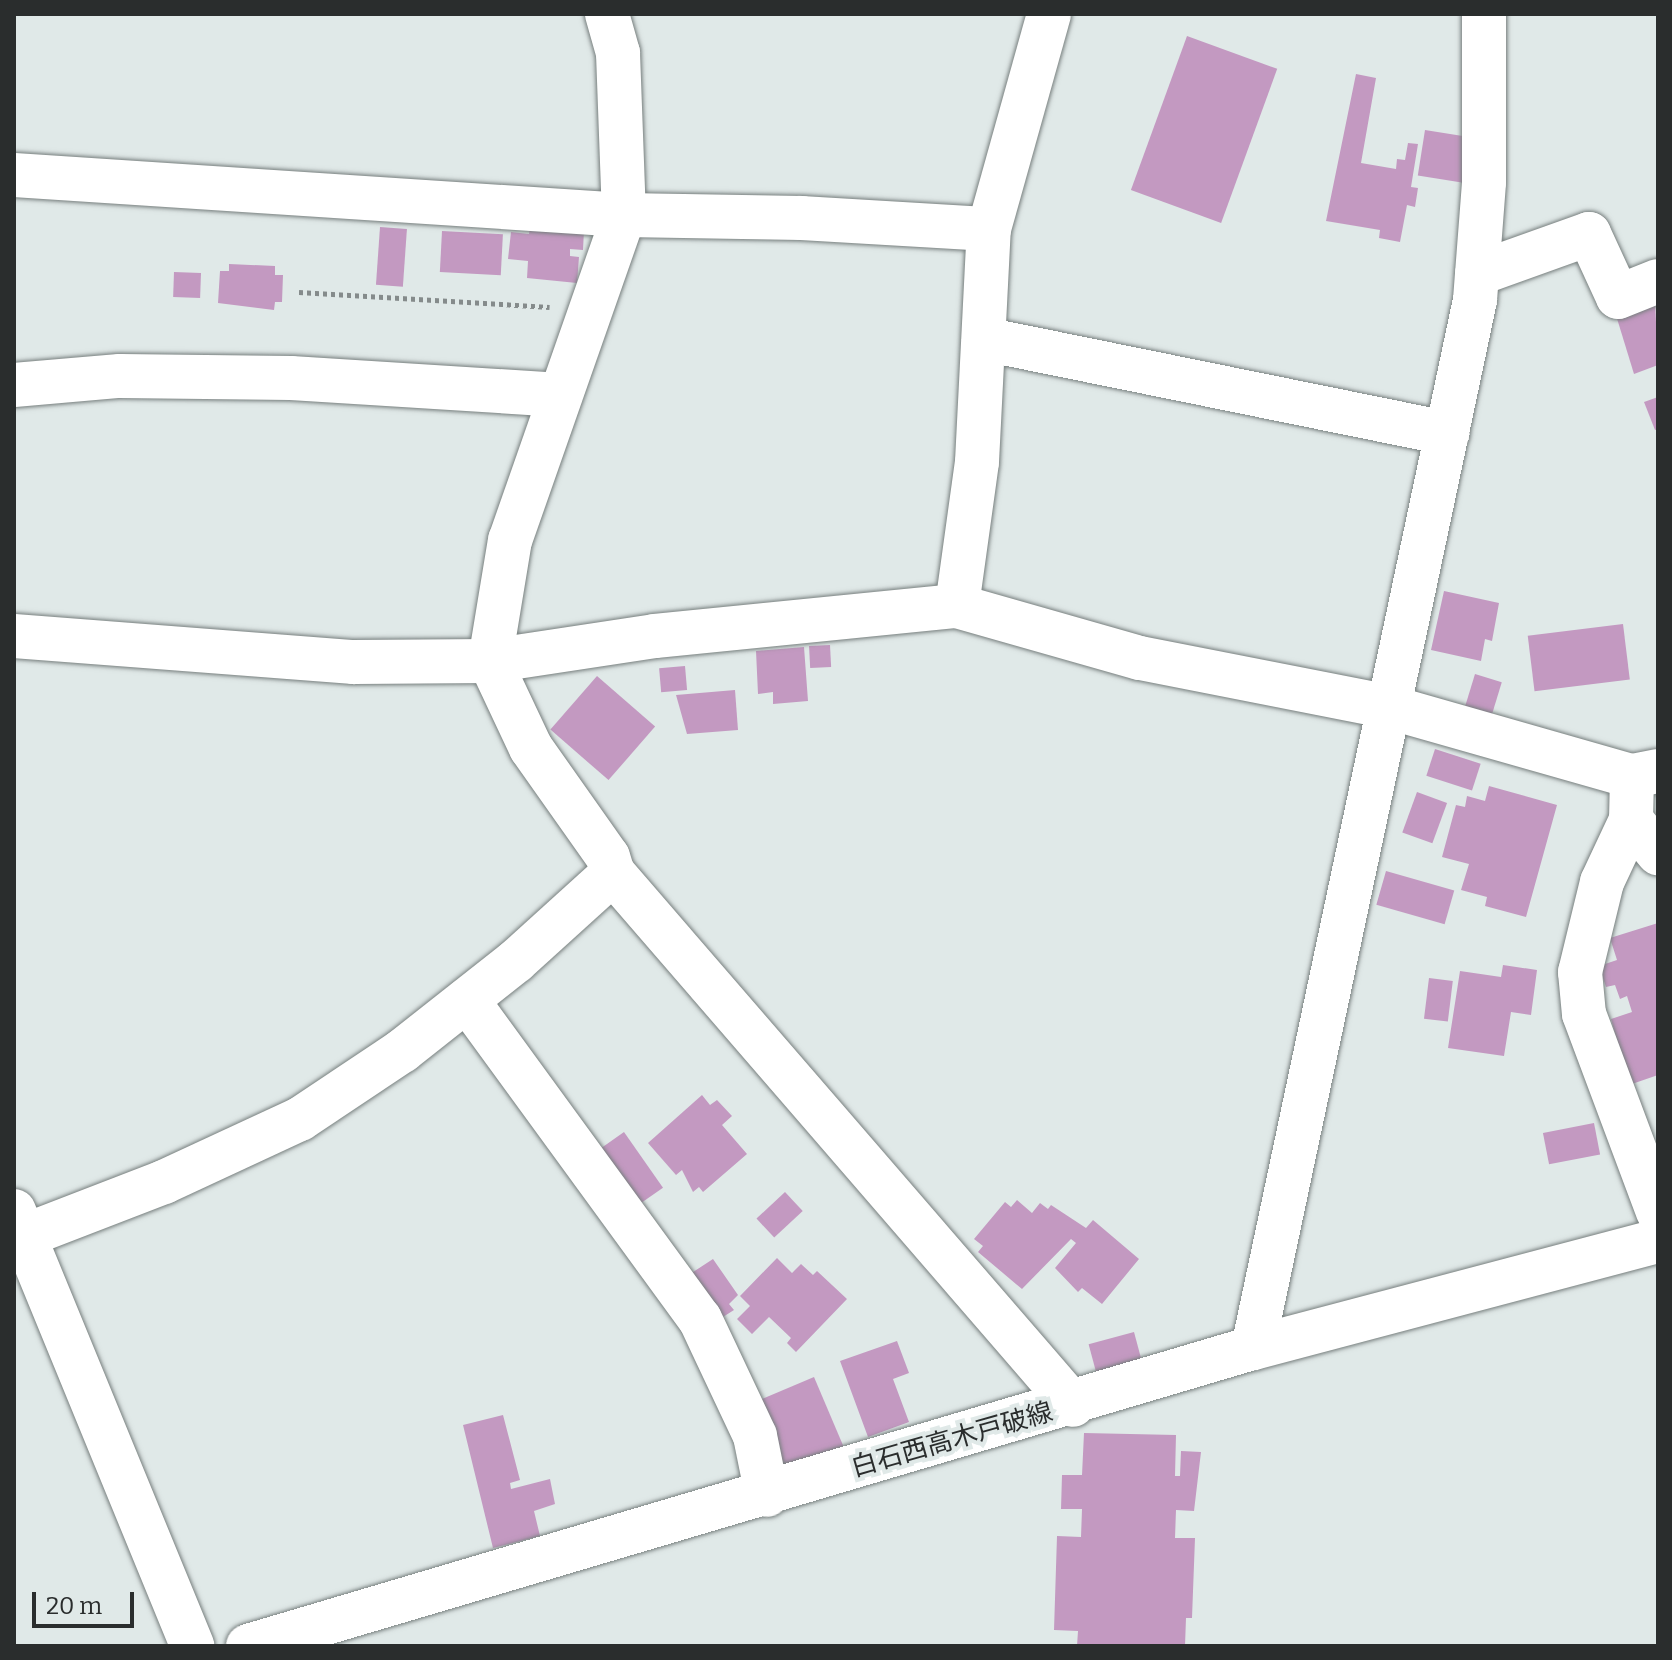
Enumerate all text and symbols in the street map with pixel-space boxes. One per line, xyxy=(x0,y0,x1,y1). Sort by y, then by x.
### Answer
street label: 白石西高木戸破線 xyxy=(848,1396,1056,1484)
scale bar xyxy=(36,1576,138,1626)
text: 20 m xyxy=(46,1592,102,1620)

